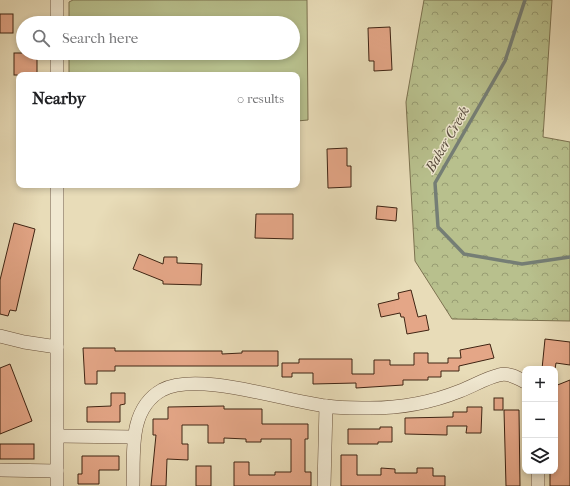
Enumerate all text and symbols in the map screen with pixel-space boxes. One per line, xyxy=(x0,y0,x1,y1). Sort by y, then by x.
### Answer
search box xyxy=(16,16,300,60)
icon: search xyxy=(30,27,52,49)
text: Search here xyxy=(62,29,138,47)
text: Nearby xyxy=(32,88,86,108)
text: 0 results xyxy=(237,91,284,106)
water label: Baker Creek xyxy=(421,103,473,176)
map controls xyxy=(522,366,558,474)
button: + xyxy=(522,366,558,402)
button: − xyxy=(522,402,558,438)
button: layers xyxy=(522,438,558,474)

